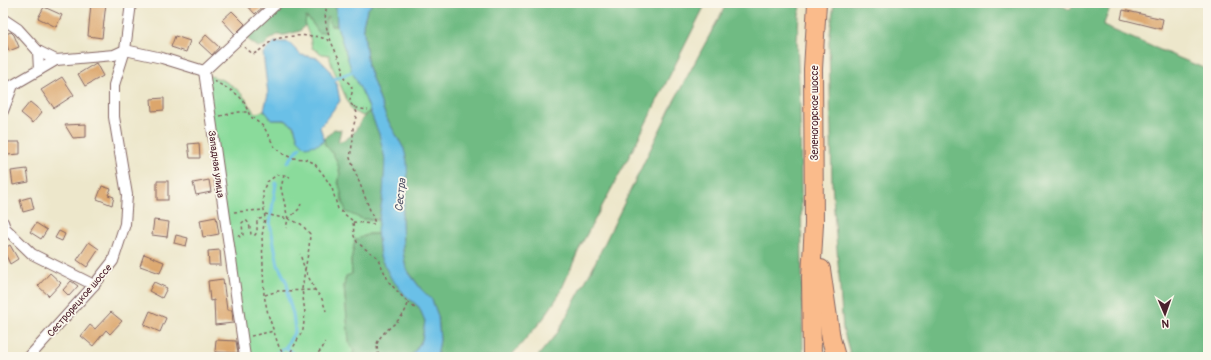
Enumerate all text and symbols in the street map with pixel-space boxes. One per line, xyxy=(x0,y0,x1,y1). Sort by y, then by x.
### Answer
street label: Зеленогорское шоссе xyxy=(809,65,821,161)
street label: Западная улица xyxy=(205,130,227,199)
water label: Сестра xyxy=(392,177,409,212)
street label: Сестрорецкое шоссе xyxy=(45,262,115,339)
north arrow xyxy=(1145,294,1185,334)
text: N xyxy=(1161,317,1169,330)

